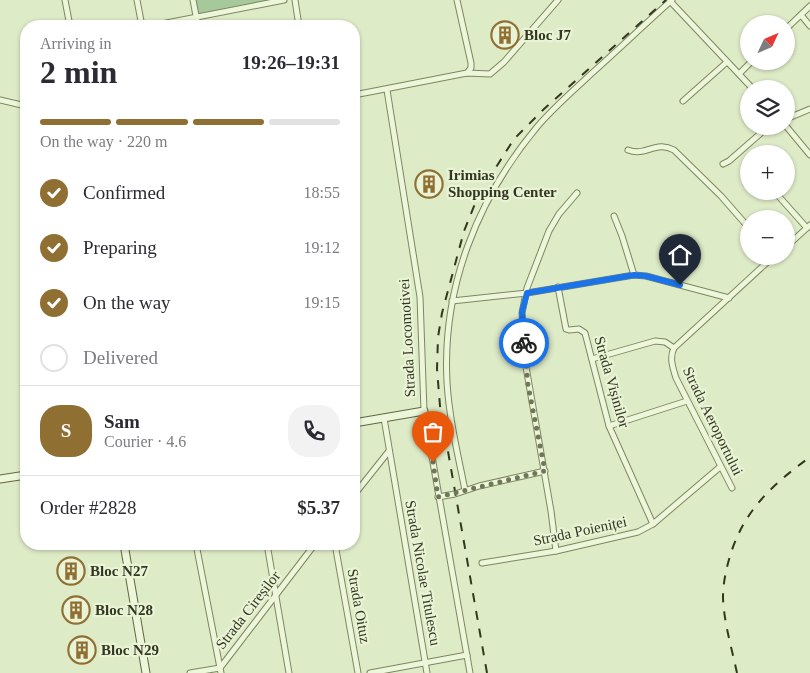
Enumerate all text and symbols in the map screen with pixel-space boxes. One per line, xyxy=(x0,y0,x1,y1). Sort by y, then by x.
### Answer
north arrow xyxy=(740,15,795,70)
map controls xyxy=(740,15,795,265)
building icon: Bloc J7 xyxy=(490,20,520,50)
place label: Bloc J7 xyxy=(524,27,572,43)
text: Arriving in xyxy=(40,35,112,52)
text: 19:26–19:31 xyxy=(242,52,340,73)
text: 2 min xyxy=(40,54,117,90)
button: layers xyxy=(740,80,795,135)
text: On the way · 220 m xyxy=(40,133,168,150)
button: + xyxy=(740,145,795,200)
place label: Irimias Shopping Center xyxy=(448,167,557,200)
building icon: Irimias Shopping Center xyxy=(414,169,444,199)
icon: check xyxy=(40,179,68,207)
text: Confirmed xyxy=(83,182,165,203)
text: 18:55 xyxy=(304,184,340,201)
button: − xyxy=(740,210,795,265)
icon: check xyxy=(40,234,68,262)
pin xyxy=(659,234,701,285)
text: Preparing xyxy=(83,237,157,258)
text: 19:12 xyxy=(304,239,340,256)
icon: home xyxy=(666,241,694,269)
street label: Strada Locomotivei xyxy=(396,278,418,398)
icon: check xyxy=(40,289,68,317)
text: On the way xyxy=(83,292,171,313)
text: 19:15 xyxy=(304,294,340,311)
courier xyxy=(499,318,549,368)
icon: bike xyxy=(510,329,538,357)
street label: Strada Vișinilor xyxy=(590,335,633,430)
text: Delivered xyxy=(83,347,158,368)
street label: Strada Aeroportului xyxy=(680,364,746,478)
button: phone xyxy=(288,405,340,457)
text: Sam xyxy=(104,411,140,432)
pin xyxy=(412,411,454,462)
icon: bag xyxy=(419,418,447,446)
text: S xyxy=(61,420,71,441)
text: Courier · 4.6 xyxy=(104,433,186,450)
text: Order #2828 xyxy=(40,497,137,518)
text: $5.37 xyxy=(297,497,340,518)
street label: Strada Nicolae Titulescu xyxy=(402,499,444,647)
street label: Strada Poieniței xyxy=(532,513,629,550)
building icon: Bloc N27 xyxy=(56,556,86,586)
place label: Bloc N27 xyxy=(90,563,148,579)
street label: Strada Oituz xyxy=(345,567,373,645)
street label: Strada Cireșilor xyxy=(213,568,284,653)
building icon: Bloc N28 xyxy=(61,595,91,625)
place label: Bloc N28 xyxy=(95,602,153,618)
building icon: Bloc N29 xyxy=(67,635,97,665)
place label: Bloc N29 xyxy=(101,642,159,658)

